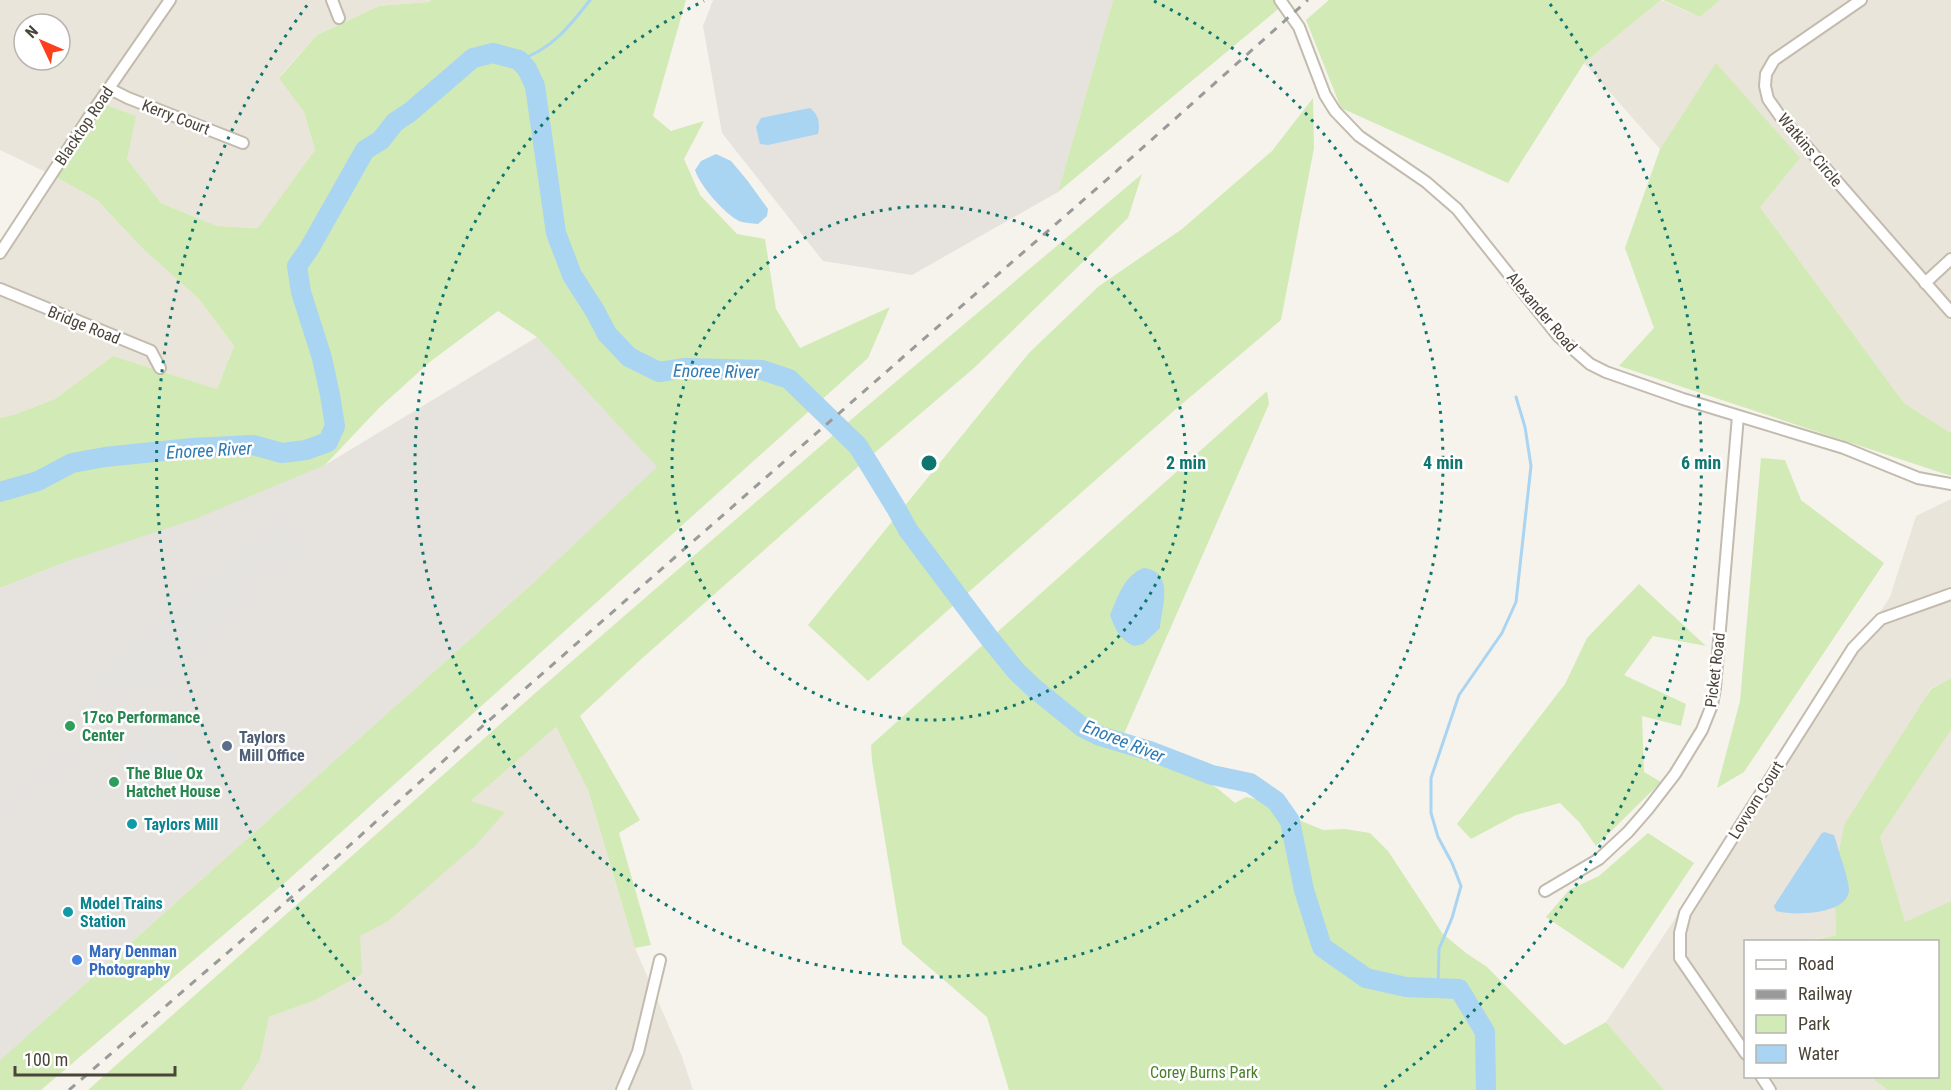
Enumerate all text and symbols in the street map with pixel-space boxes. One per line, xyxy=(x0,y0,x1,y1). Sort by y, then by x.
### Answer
north arrow xyxy=(12,12,72,72)
text: N xyxy=(21,22,42,42)
street label: Blacktop Road xyxy=(51,83,117,169)
street label: Kerry Court xyxy=(139,95,213,139)
street label: Watkins Circle xyxy=(1774,109,1846,191)
street label: Alexander Road xyxy=(1503,268,1581,356)
street label: Bridge Road xyxy=(45,302,123,348)
water label: Enoree River xyxy=(673,360,760,382)
water label: Enoree River xyxy=(166,437,253,463)
text: 2 min xyxy=(1166,452,1206,473)
text: 4 min xyxy=(1423,452,1463,473)
text: 6 min xyxy=(1681,452,1721,473)
centre of rings xyxy=(919,453,939,473)
street label: Picket Road xyxy=(1701,632,1729,708)
place label: 17co Performance Center xyxy=(82,708,200,745)
water label: Enoree River xyxy=(1080,715,1168,767)
marker: 17co Performance Center xyxy=(63,719,77,733)
place label: Taylors Mill Office xyxy=(239,728,305,765)
marker: Taylors Mill Office xyxy=(220,739,234,753)
street label: Lovvorn Court xyxy=(1725,757,1788,842)
place label: The Blue Ox Hatchet House xyxy=(126,764,221,801)
marker: The Blue Ox Hatchet House xyxy=(107,775,121,789)
place label: Taylors Mill xyxy=(144,815,218,834)
marker: Taylors Mill xyxy=(125,817,139,831)
place label: Model Trains Station xyxy=(80,894,163,931)
marker: Model Trains Station xyxy=(61,905,75,919)
legend xyxy=(1744,940,1939,1078)
place label: Mary Denman Photography xyxy=(89,942,177,979)
marker: Mary Denman Photography xyxy=(70,953,84,967)
text: Road xyxy=(1798,953,1834,974)
text: Railway xyxy=(1798,983,1853,1004)
text: Park xyxy=(1798,1013,1830,1034)
scale bar xyxy=(15,1039,176,1077)
text: Water xyxy=(1798,1043,1840,1064)
text: 100 m xyxy=(24,1049,68,1070)
park label: Corey Burns Park xyxy=(1150,1063,1259,1082)

